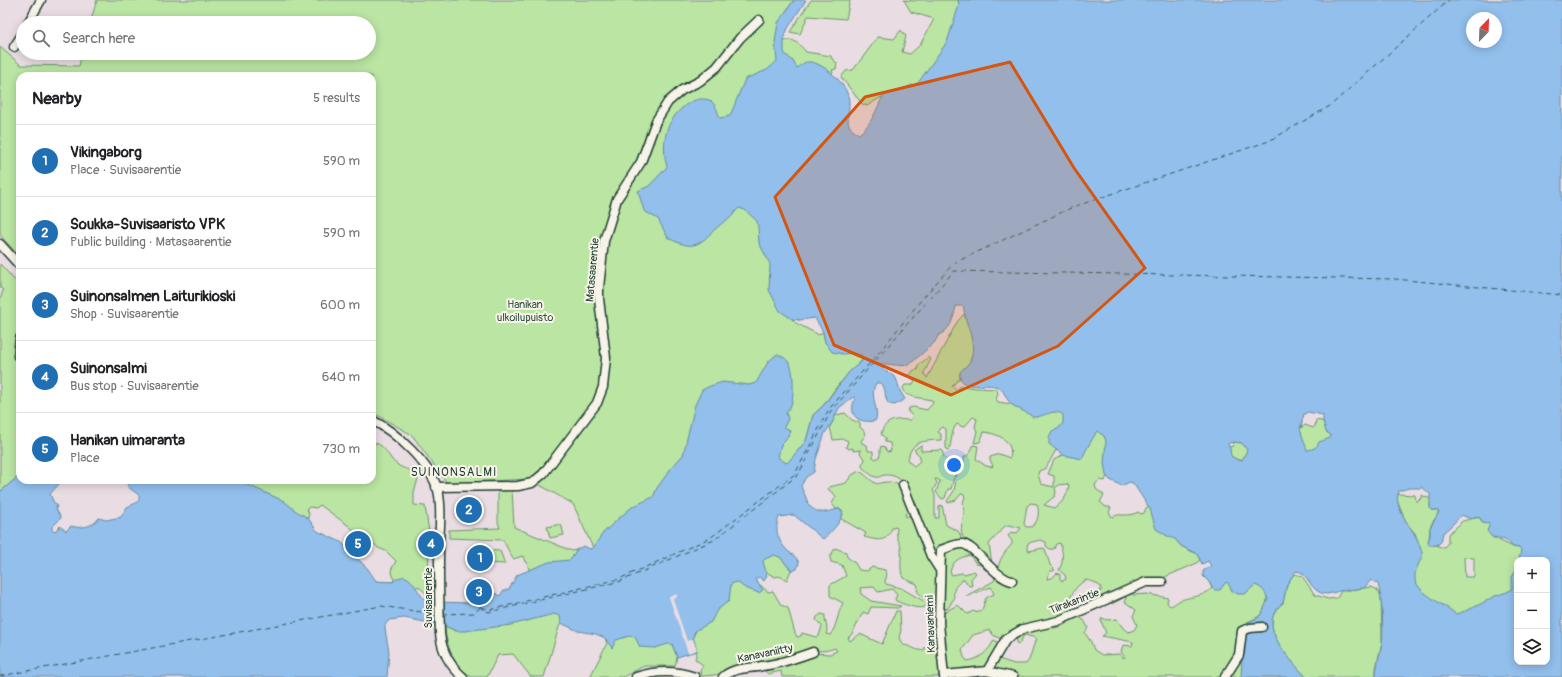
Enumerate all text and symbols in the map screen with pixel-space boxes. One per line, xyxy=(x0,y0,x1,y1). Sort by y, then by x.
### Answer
north arrow xyxy=(1466,12,1502,48)
search box xyxy=(16,16,376,60)
icon: search xyxy=(30,27,52,49)
text: Search here xyxy=(62,29,135,48)
text: Nearby xyxy=(32,88,81,109)
text: 5 results xyxy=(313,90,360,106)
text: Vikingaborg xyxy=(70,143,142,162)
text: 1 xyxy=(42,153,48,169)
text: 590 m xyxy=(323,153,360,169)
text: Place · Suvisaarentie xyxy=(70,162,181,178)
text: Soukka-Suvisaaristo VPK xyxy=(70,215,225,234)
text: 2 xyxy=(41,225,49,241)
text: 590 m xyxy=(323,225,360,241)
text: Public building · Matasaarentie xyxy=(70,234,231,250)
street label: Matasaarentie xyxy=(583,237,602,303)
text: Suinonsalmen Laiturikioski xyxy=(70,287,235,306)
text: 3 xyxy=(41,297,49,313)
text: 600 m xyxy=(320,297,360,313)
park label: Hanikan ulkoilupuisto xyxy=(497,298,553,324)
text: Shop · Suvisaarentie xyxy=(70,306,179,322)
text: Suinonsalmi xyxy=(70,359,147,378)
text: 4 xyxy=(41,369,49,385)
text: 640 m xyxy=(322,369,360,385)
text: Bus stop · Suvisaarentie xyxy=(70,378,199,394)
text: Hanikan uimaranta xyxy=(70,431,185,450)
text: 5 xyxy=(41,441,49,457)
text: 730 m xyxy=(323,441,360,457)
text: Place xyxy=(70,450,99,466)
your location xyxy=(944,455,964,475)
district label: SUINONSALMI xyxy=(411,465,497,480)
pin: 2 xyxy=(456,495,482,525)
pin: 5 xyxy=(345,529,371,559)
pin: 4 xyxy=(418,529,444,559)
pin: 1 xyxy=(467,543,493,573)
map controls xyxy=(1514,557,1550,665)
button: + xyxy=(1514,557,1550,593)
street label: Suvisaarentie xyxy=(422,567,435,628)
pin: 3 xyxy=(466,577,492,607)
street label: Tiirakarintie xyxy=(1047,586,1102,617)
button: − xyxy=(1514,593,1550,629)
street label: Kanavaniemi xyxy=(923,595,938,653)
button: layers xyxy=(1514,629,1550,665)
street label: Kanavaniitty xyxy=(736,641,794,666)

